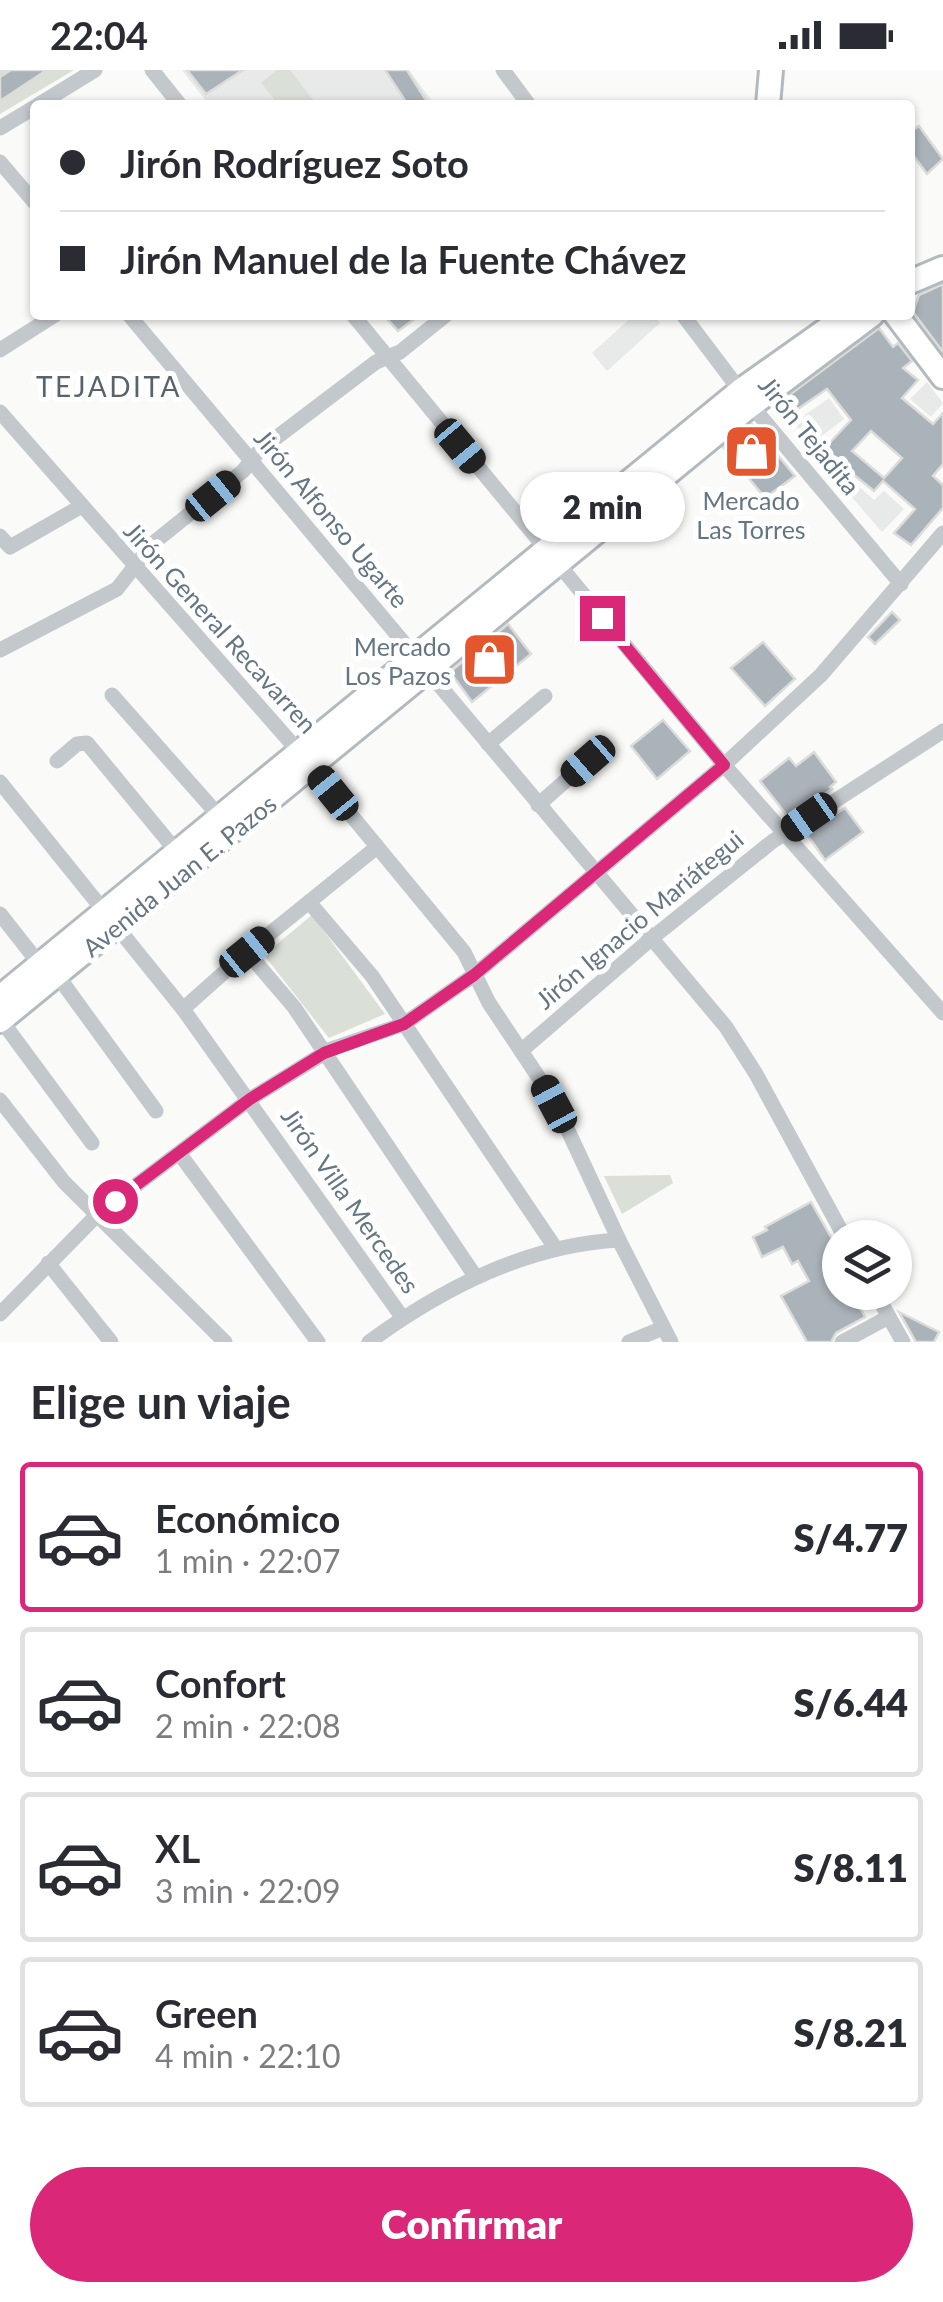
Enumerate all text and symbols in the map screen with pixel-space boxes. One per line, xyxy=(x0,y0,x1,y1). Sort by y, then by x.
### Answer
text: 22:04 xyxy=(50,12,148,58)
text: Jirón Rodríguez Soto xyxy=(120,140,469,186)
text: Jirón Manuel de la Fuente Chávez xyxy=(120,236,687,282)
district label: TEJADITA xyxy=(36,369,182,403)
street label: Jirón Tejadita xyxy=(753,370,867,500)
car xyxy=(429,413,491,479)
shop icon: Mercado Las Torres xyxy=(721,421,781,481)
street label: Jirón Alfonso Ugarte xyxy=(249,423,415,613)
car xyxy=(180,465,246,527)
callout: 2 min xyxy=(520,473,684,543)
place label: Mercado Las Torres xyxy=(696,485,806,544)
text: 2 min xyxy=(563,487,642,526)
street label: Jirón General Recavarren xyxy=(118,515,324,739)
route end xyxy=(580,596,625,641)
shop icon: Mercado Los Pazos xyxy=(460,630,520,690)
place label: Mercado Los Pazos xyxy=(345,631,451,690)
car xyxy=(556,730,620,792)
car xyxy=(302,760,364,826)
street label: Avenida Juan E. Pazos xyxy=(76,788,282,962)
car xyxy=(776,788,842,846)
street label: Jirón Ignacio Mariátegui xyxy=(529,823,749,1015)
car xyxy=(214,921,280,983)
car xyxy=(527,1070,581,1138)
street label: Jirón Villa Mercedes xyxy=(276,1101,426,1299)
route start xyxy=(93,1179,138,1224)
map controls xyxy=(822,1220,912,1310)
button: layers xyxy=(822,1220,912,1310)
text: Elige un viaje xyxy=(30,1375,291,1429)
icon: car xyxy=(35,1492,125,1582)
text: Económico xyxy=(155,1495,340,1541)
text: S/4.77 xyxy=(794,1514,908,1560)
text: 1 min · 22:07 xyxy=(155,1541,341,1580)
icon: car xyxy=(35,1657,125,1747)
text: Confort xyxy=(155,1660,286,1706)
text: S/6.44 xyxy=(794,1679,908,1725)
text: 2 min · 22:08 xyxy=(155,1706,341,1745)
icon: car xyxy=(35,1822,125,1912)
text: XL xyxy=(155,1825,200,1871)
text: S/8.11 xyxy=(794,1844,908,1890)
text: 3 min · 22:09 xyxy=(155,1871,341,1910)
icon: car xyxy=(35,1987,125,2077)
text: Green xyxy=(155,1990,258,2036)
text: S/8.21 xyxy=(794,2009,908,2055)
text: 4 min · 22:10 xyxy=(155,2036,341,2075)
button: Confirmar xyxy=(30,2167,913,2282)

